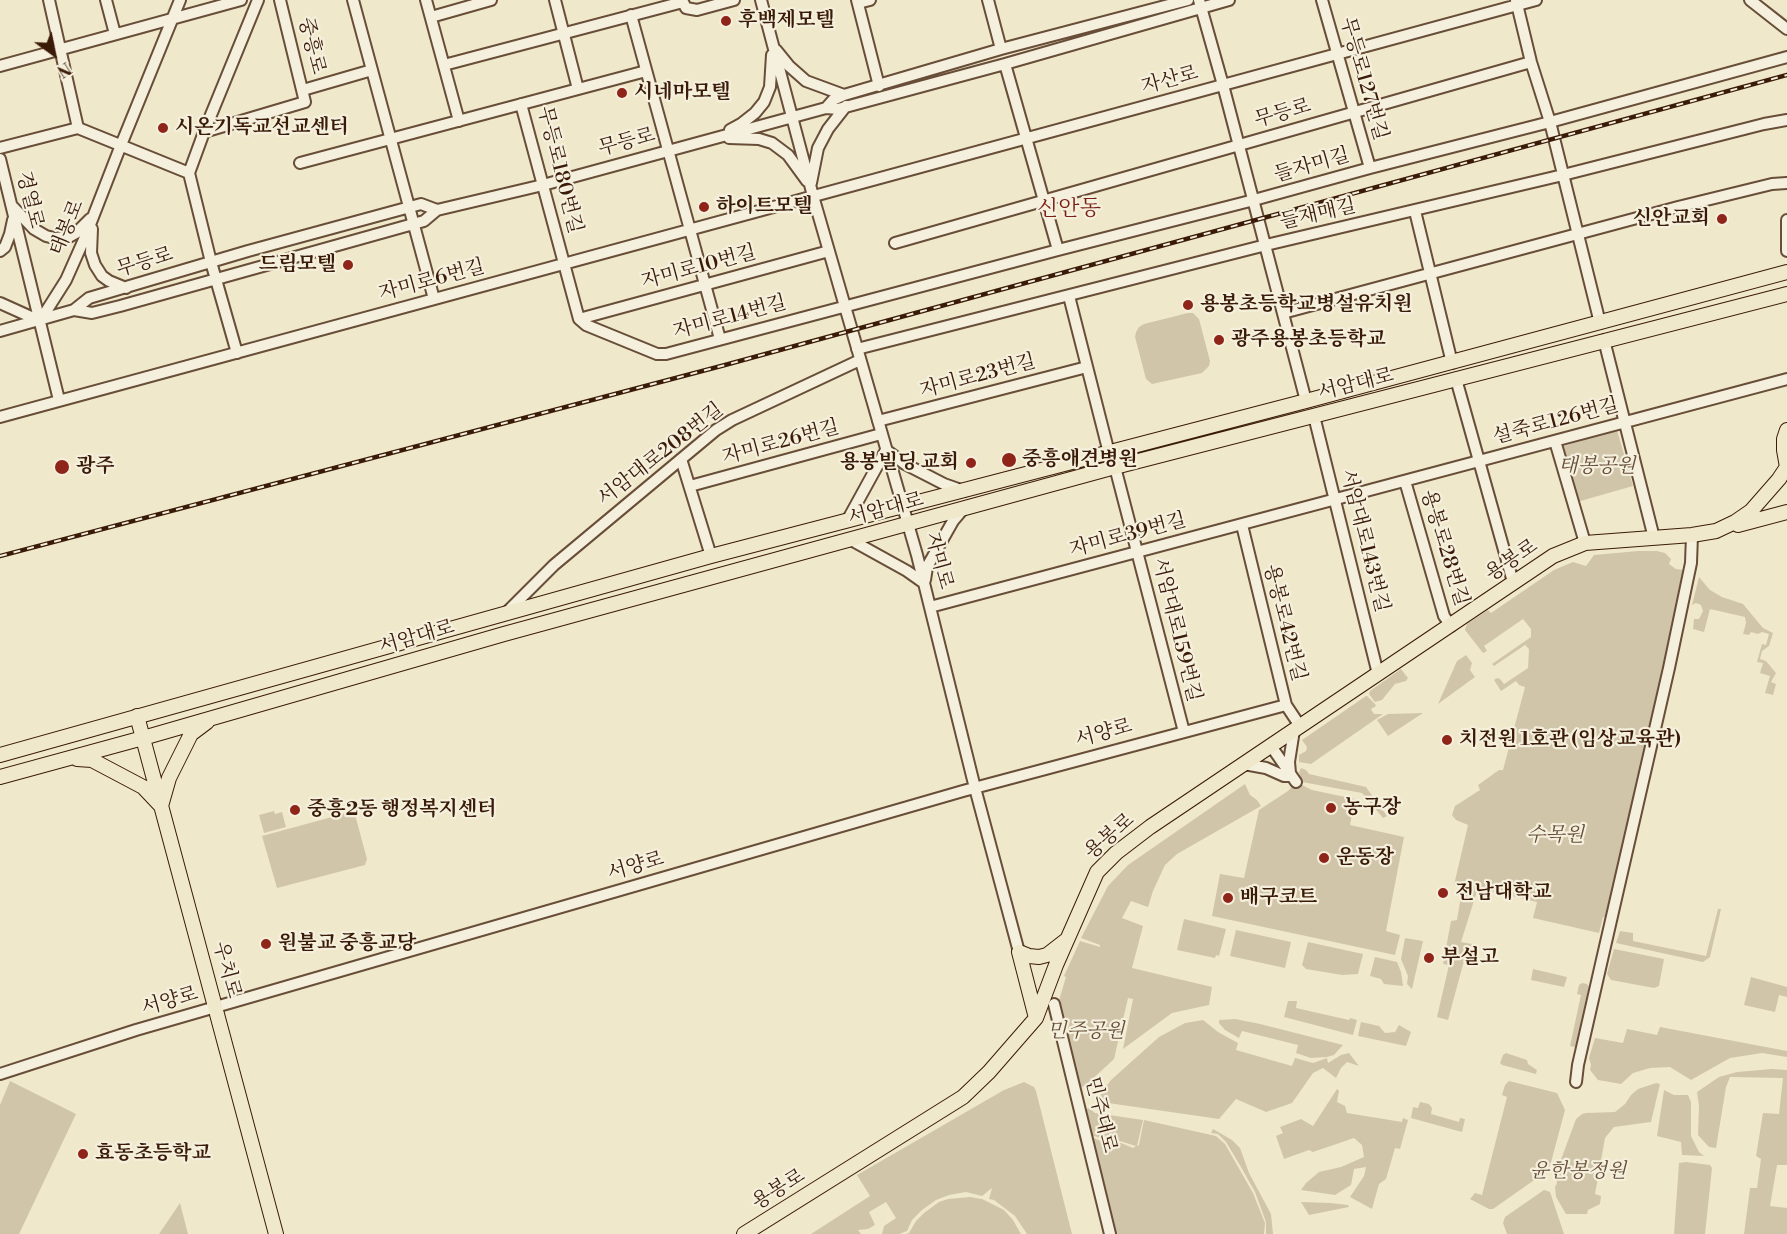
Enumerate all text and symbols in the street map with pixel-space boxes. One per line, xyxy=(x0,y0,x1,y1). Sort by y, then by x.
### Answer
place label: 후백제모텔 xyxy=(738,9,835,33)
marker: 후백제모텔 xyxy=(719,14,733,28)
street label: 중흥로 xyxy=(292,15,330,77)
street label: 무등로127번길 xyxy=(1334,15,1392,143)
north arrow xyxy=(24,24,84,84)
text: N xyxy=(53,57,75,81)
street label: 자산로 xyxy=(1139,62,1201,100)
place label: 시네마모텔 xyxy=(634,81,731,105)
marker: 시네마모텔 xyxy=(615,86,629,100)
street label: 무등로 xyxy=(1252,94,1314,134)
street label: 무등로180번길 xyxy=(532,104,586,236)
place label: 시온기독교선교센터 xyxy=(175,116,349,140)
marker: 시온기독교선교센터 xyxy=(156,121,170,135)
street label: 무등로 xyxy=(596,124,658,162)
street label: 들자미길 xyxy=(1272,144,1352,188)
street label: 경열로 xyxy=(10,169,48,231)
place label: 하이트모텔 xyxy=(716,195,813,219)
street label: 들재매길 xyxy=(1278,195,1358,235)
street label: 태봉로 xyxy=(46,197,90,259)
district label: 신안동 xyxy=(1037,197,1101,223)
marker: 하이트모텔 xyxy=(697,200,711,214)
place label: 신안교회 xyxy=(1633,207,1710,231)
marker: 신안교회 xyxy=(1715,212,1729,226)
street label: 자미로10번길 xyxy=(639,241,759,295)
street label: 무등로 xyxy=(114,243,176,283)
place label: 드림모텔 xyxy=(259,253,336,277)
street label: 자미로6번길 xyxy=(376,255,488,307)
marker: 드림모텔 xyxy=(341,258,355,272)
street label: 자미로14번길 xyxy=(671,291,789,345)
place label: 용봉초등학교병설유치원 xyxy=(1200,293,1413,317)
marker: 용봉초등학교병설유치원 xyxy=(1181,298,1195,312)
place label: 광주용봉초등학교 xyxy=(1231,328,1386,352)
marker: 광주용봉초등학교 xyxy=(1212,333,1226,347)
street label: 자미로23번길 xyxy=(917,350,1039,404)
street label: 서암대로 xyxy=(1316,364,1396,406)
street label: 설죽로126번길 xyxy=(1491,394,1621,450)
street label: 서암대로208번길 xyxy=(593,398,729,512)
street label: 자미로26번길 xyxy=(720,416,842,470)
place label: 중흥애견병원 xyxy=(1022,448,1138,472)
place label: 용봉빌딩 교회 xyxy=(840,451,959,475)
marker: 중흥애견병원 xyxy=(1000,451,1018,469)
place label: 광주 xyxy=(76,455,115,479)
park label: 태봉공원 xyxy=(1558,455,1636,479)
marker: 용봉빌딩 교회 xyxy=(964,456,978,470)
marker: 광주 xyxy=(53,458,71,476)
street label: 서암대로143번길 xyxy=(1335,467,1393,615)
street label: 용봉로28번길 xyxy=(1415,487,1473,609)
street label: 서암대로 xyxy=(846,488,926,532)
street label: 자미로39번길 xyxy=(1067,509,1189,563)
street label: 자미로 xyxy=(919,530,957,592)
street label: 용봉로 xyxy=(1481,535,1543,587)
street label: 서암대로159번길 xyxy=(1146,555,1206,705)
street label: 용봉로42번길 xyxy=(1258,562,1310,684)
street label: 서암대로 xyxy=(377,616,457,660)
street label: 서양로 xyxy=(1073,715,1135,753)
place label: 치전원 1호관 (임상교육관) xyxy=(1459,728,1681,752)
marker: 치전원 1호관 (임상교육관) xyxy=(1440,733,1454,747)
place label: 농구장 xyxy=(1343,796,1401,820)
place label: 중흥2동 행정복지센터 xyxy=(307,798,497,822)
marker: 농구장 xyxy=(1324,801,1338,815)
marker: 중흥2동 행정복지센터 xyxy=(288,803,302,817)
street label: 용봉로 xyxy=(1080,809,1140,865)
park label: 수목원 xyxy=(1526,824,1584,848)
place label: 운동장 xyxy=(1336,846,1394,870)
street label: 서양로 xyxy=(605,847,667,887)
marker: 운동장 xyxy=(1317,851,1331,865)
place label: 전남대학교 xyxy=(1455,881,1552,905)
place label: 배구코트 xyxy=(1240,886,1317,910)
marker: 전남대학교 xyxy=(1436,886,1450,900)
marker: 배구코트 xyxy=(1221,891,1235,905)
place label: 원불교 중흥교당 xyxy=(278,932,416,956)
marker: 원불교 중흥교당 xyxy=(259,937,273,951)
street label: 우치로 xyxy=(207,939,245,1001)
place label: 부설고 xyxy=(1441,946,1499,970)
marker: 부설고 xyxy=(1422,951,1436,965)
street label: 서양로 xyxy=(139,982,201,1022)
park label: 민주공원 xyxy=(1047,1020,1125,1044)
street label: 민주대로 xyxy=(1079,1075,1121,1155)
place label: 효동초등학교 xyxy=(95,1142,211,1166)
marker: 효동초등학교 xyxy=(76,1147,90,1161)
park label: 윤한봉정원 xyxy=(1530,1160,1626,1184)
street label: 용봉로 xyxy=(748,1164,810,1216)

